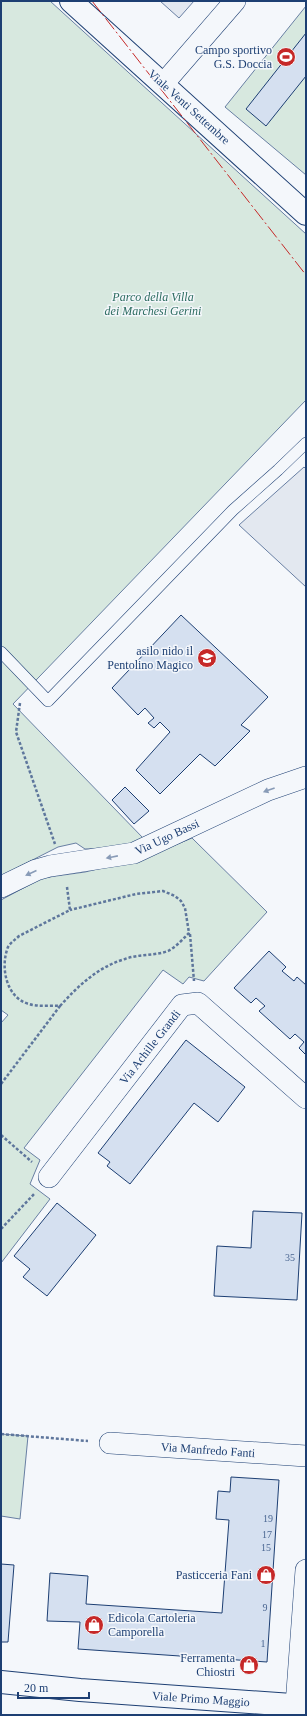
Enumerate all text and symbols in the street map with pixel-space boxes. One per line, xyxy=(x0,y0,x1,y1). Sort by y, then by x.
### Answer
place label: Campo sportivo G.S. Doccia xyxy=(195,43,273,71)
sports icon: Campo sportivo G.S. Doccia xyxy=(275,46,297,68)
street label: Viale Venti Settembre xyxy=(145,67,233,147)
park label: Parco della Villa dei Marchesi Gerini xyxy=(105,290,201,318)
place label: asilo nido il Pentolino Magico xyxy=(107,644,194,672)
school or university icon: asilo nido il Pentolino Magico xyxy=(196,647,218,669)
one-way arrow xyxy=(263,787,275,793)
street label: Via Ugo Bassi xyxy=(133,816,202,858)
one-way arrow xyxy=(106,855,118,861)
one-way arrow xyxy=(26,870,37,876)
street label: Via Achille Grandi xyxy=(117,1006,184,1087)
house number: 35 xyxy=(285,1252,295,1263)
street label: Via Manfredo Fanti xyxy=(160,1440,256,1460)
house number: 19 xyxy=(263,1513,273,1524)
house number: 17 xyxy=(262,1529,272,1540)
house number: 15 xyxy=(261,1542,271,1553)
shop icon: Pasticceria Fani xyxy=(255,1564,277,1586)
place label: Pasticceria Fani xyxy=(176,1568,253,1582)
house number: 9 xyxy=(263,1602,268,1613)
place label: Edicola Cartoleria Camporella xyxy=(108,1611,196,1639)
shop icon: Edicola Cartoleria Camporella xyxy=(83,1614,105,1636)
house number: 1 xyxy=(261,1638,266,1649)
place label: Ferramenta Chiostri xyxy=(180,1651,236,1679)
shop icon: Ferramenta Chiostri xyxy=(238,1654,260,1676)
scale bar xyxy=(18,1674,89,1700)
text: 20 m xyxy=(24,1681,49,1695)
street label: Viale Primo Maggio xyxy=(152,1689,250,1709)

